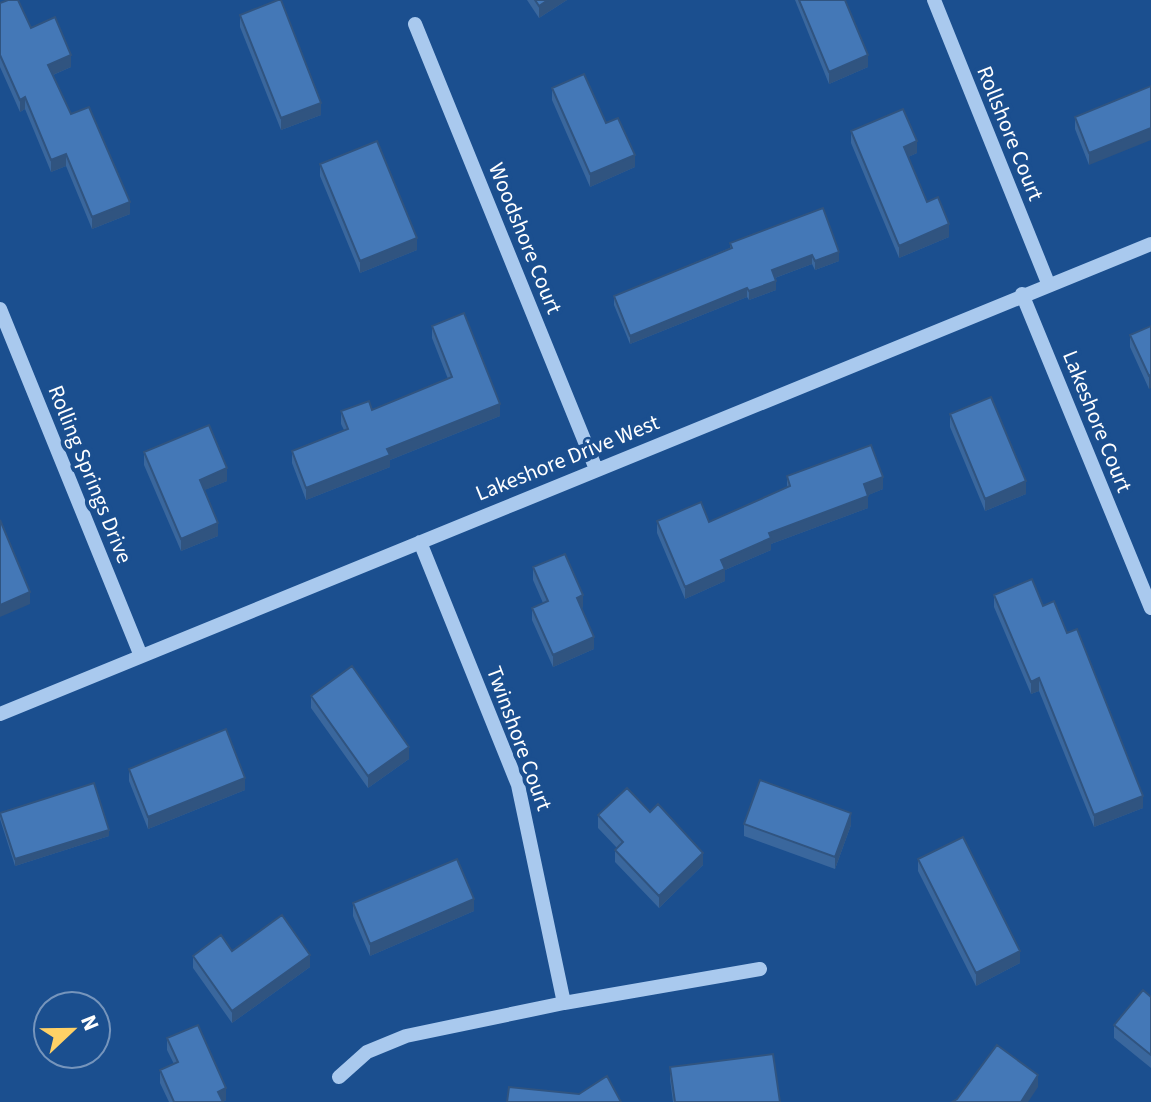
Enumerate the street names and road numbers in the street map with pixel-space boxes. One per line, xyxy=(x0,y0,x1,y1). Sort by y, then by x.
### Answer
street label: Rollshore Court xyxy=(968,61,1052,206)
street label: Woodshore Court xyxy=(480,158,570,319)
street label: Lakeshore Court xyxy=(1054,346,1140,498)
street label: Rolling Springs Drive xyxy=(40,380,140,568)
street label: Lakeshore Drive West xyxy=(471,406,665,509)
street label: Twinshore Court xyxy=(478,662,560,816)

